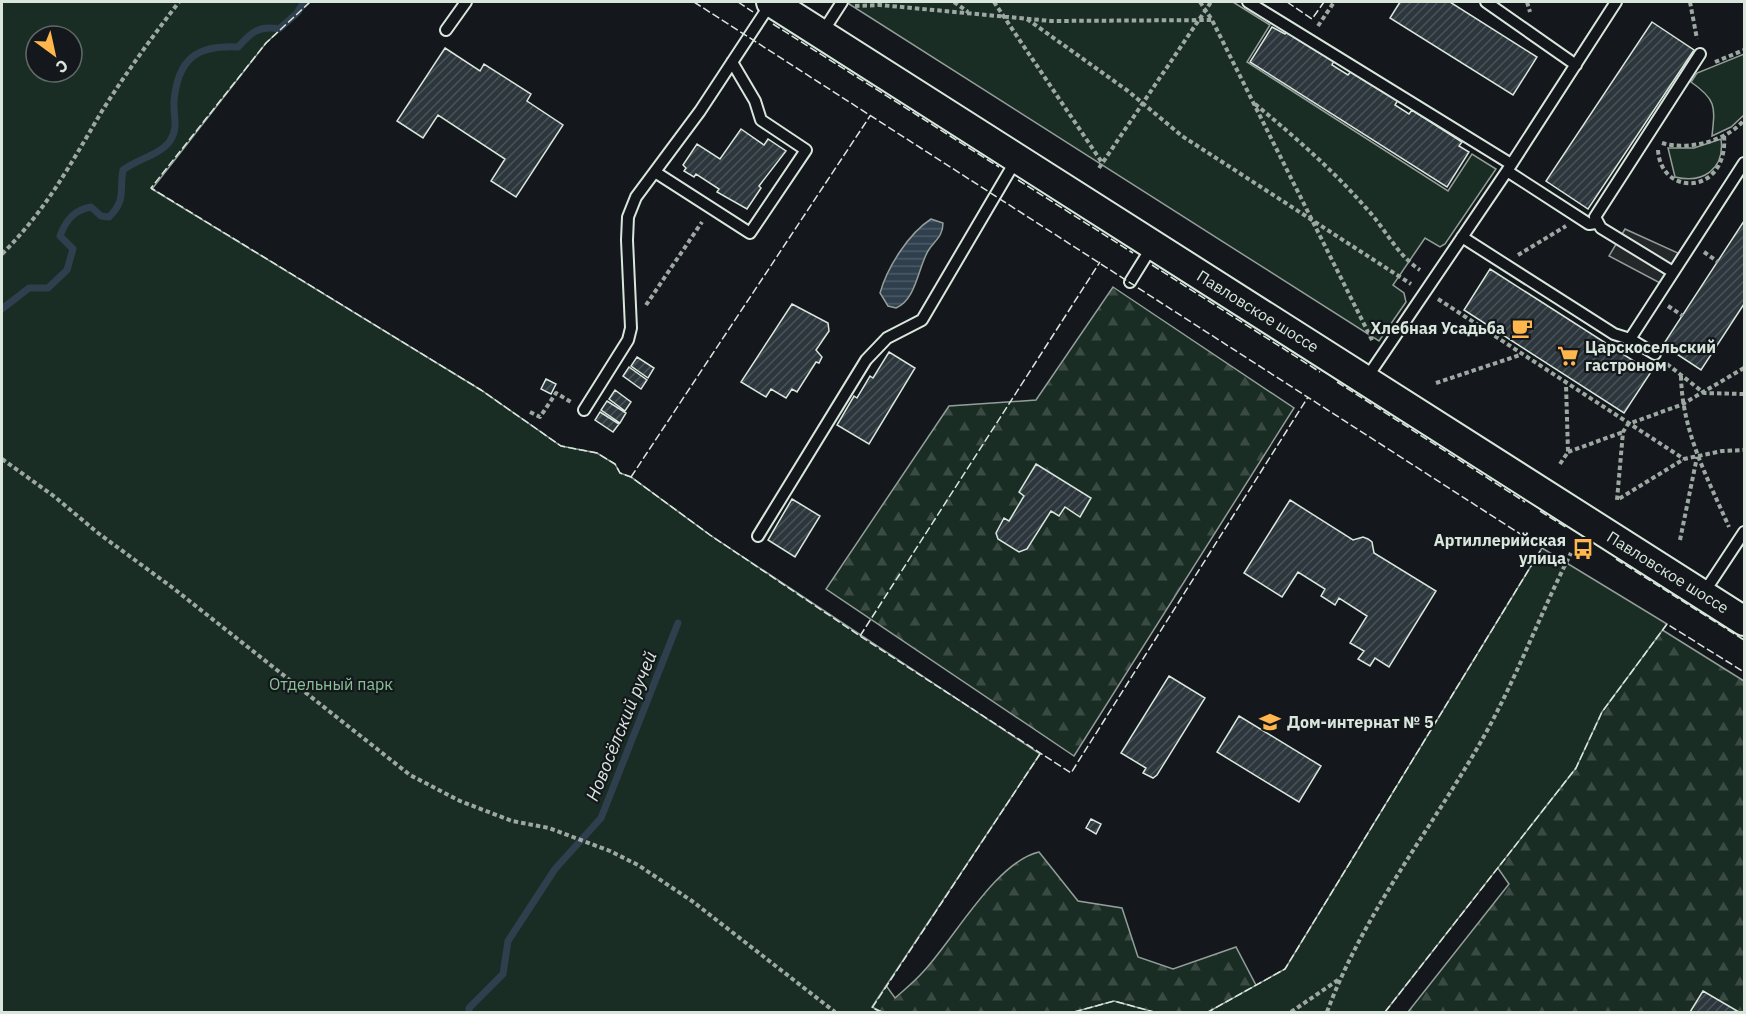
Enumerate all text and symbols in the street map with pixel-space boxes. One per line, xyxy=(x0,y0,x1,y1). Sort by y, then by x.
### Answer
north arrow xyxy=(24,24,84,84)
text: С xyxy=(52,55,72,78)
street label: Павловское шоссе xyxy=(1193,265,1323,357)
cafe icon: Хлебная Усадьба xyxy=(1510,316,1534,340)
place label: Хлебная Усадьба xyxy=(1370,318,1505,338)
place label: Царскосельский гастроном xyxy=(1585,337,1716,375)
supermarket icon: Царскосельский гастроном xyxy=(1556,344,1580,368)
street label: Павловское шоссе xyxy=(1603,526,1733,618)
place label: Артиллерийская улица xyxy=(1434,530,1566,568)
bus stop icon: Артиллерийская улица xyxy=(1571,537,1595,561)
water label: Новосёлский ручей xyxy=(580,648,662,804)
park label: Отдельный парк xyxy=(269,674,393,694)
school or university icon: Дом-интернат № 5 xyxy=(1258,710,1282,734)
place label: Дом-интернат № 5 xyxy=(1287,712,1434,732)

